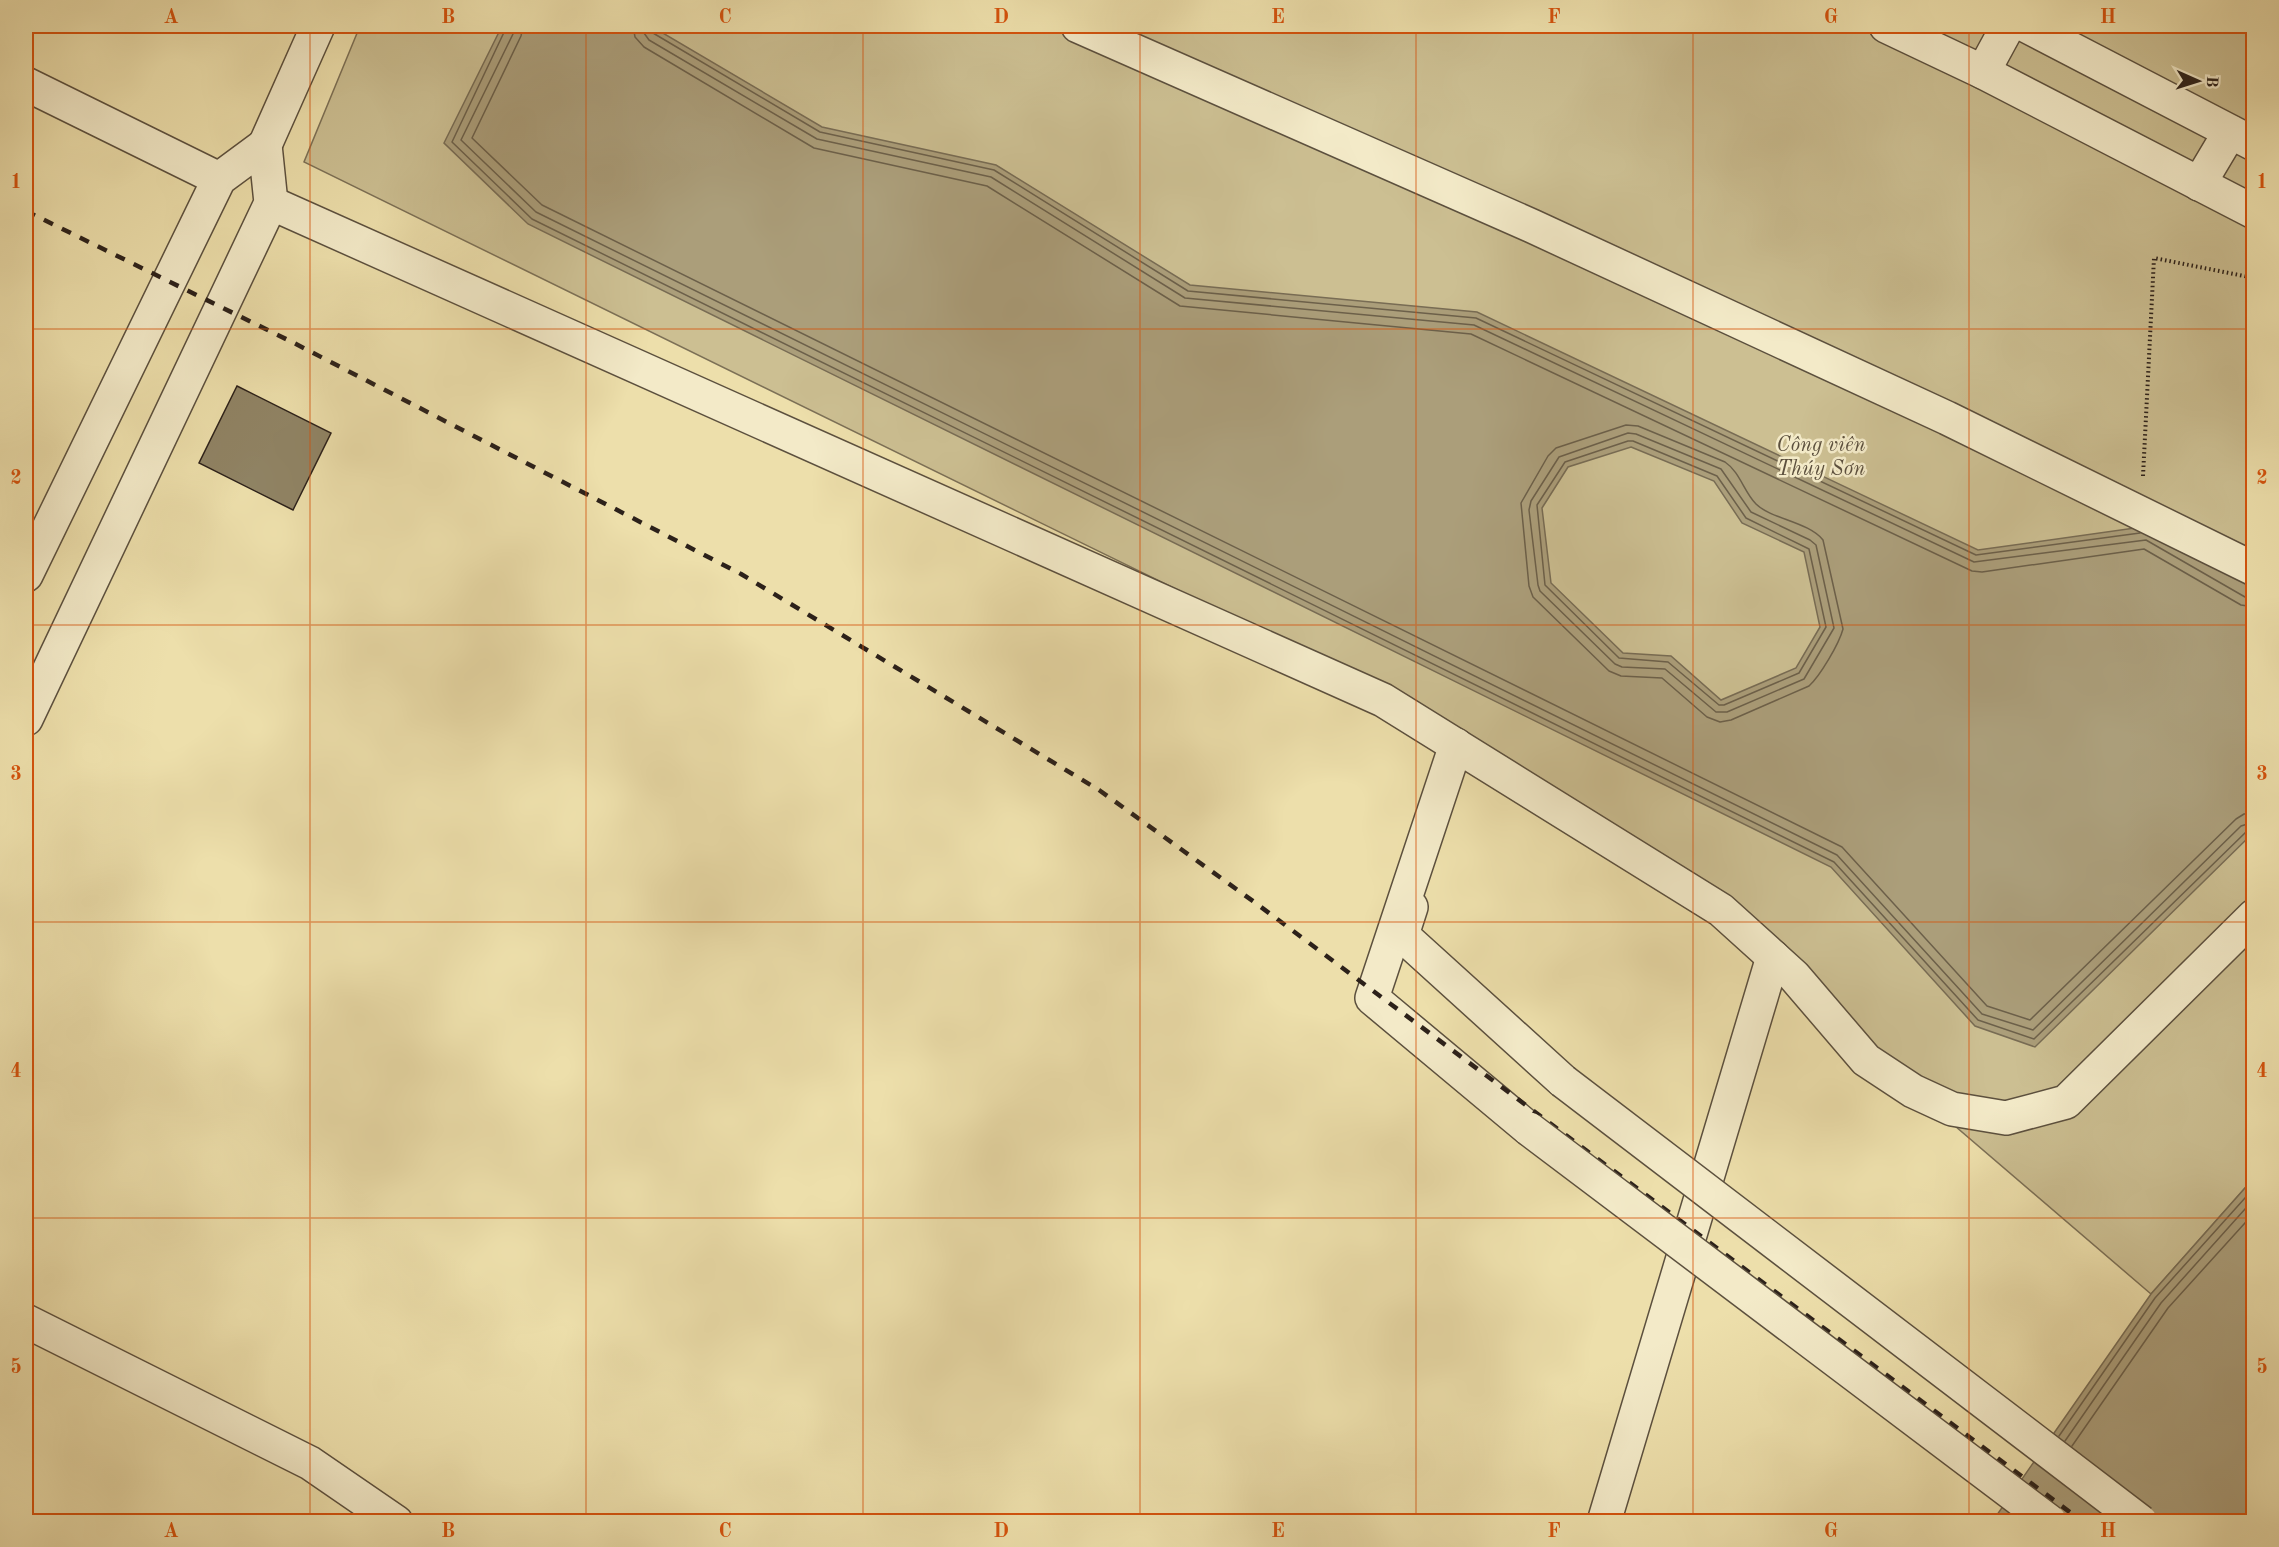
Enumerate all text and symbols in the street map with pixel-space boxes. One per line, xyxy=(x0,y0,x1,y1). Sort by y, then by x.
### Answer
text: A xyxy=(163,8,179,28)
text: B xyxy=(441,8,455,28)
text: C xyxy=(718,8,732,28)
text: D xyxy=(993,8,1009,28)
text: E xyxy=(1271,8,1285,28)
text: F xyxy=(1547,8,1561,28)
text: G xyxy=(1824,8,1838,28)
text: H xyxy=(2100,8,2116,28)
north arrow xyxy=(2168,51,2228,111)
text: B xyxy=(2203,76,2219,88)
text: 1 xyxy=(10,173,22,193)
text: 1 xyxy=(2256,173,2268,193)
park label: Công viên Thúy Sơn xyxy=(1776,435,1866,480)
text: 2 xyxy=(10,469,22,489)
text: 2 xyxy=(2256,469,2268,489)
text: 3 xyxy=(10,765,22,785)
text: 3 xyxy=(2256,765,2268,785)
text: 4 xyxy=(10,1062,22,1082)
text: 4 xyxy=(2256,1062,2268,1082)
text: 5 xyxy=(10,1357,22,1378)
text: 5 xyxy=(2256,1357,2268,1378)
text: A xyxy=(163,1522,179,1542)
text: B xyxy=(441,1522,455,1542)
text: C xyxy=(718,1522,732,1542)
text: D xyxy=(993,1522,1009,1542)
text: E xyxy=(1271,1522,1285,1542)
text: F xyxy=(1547,1522,1561,1542)
text: G xyxy=(1824,1522,1838,1542)
text: H xyxy=(2100,1522,2116,1542)

